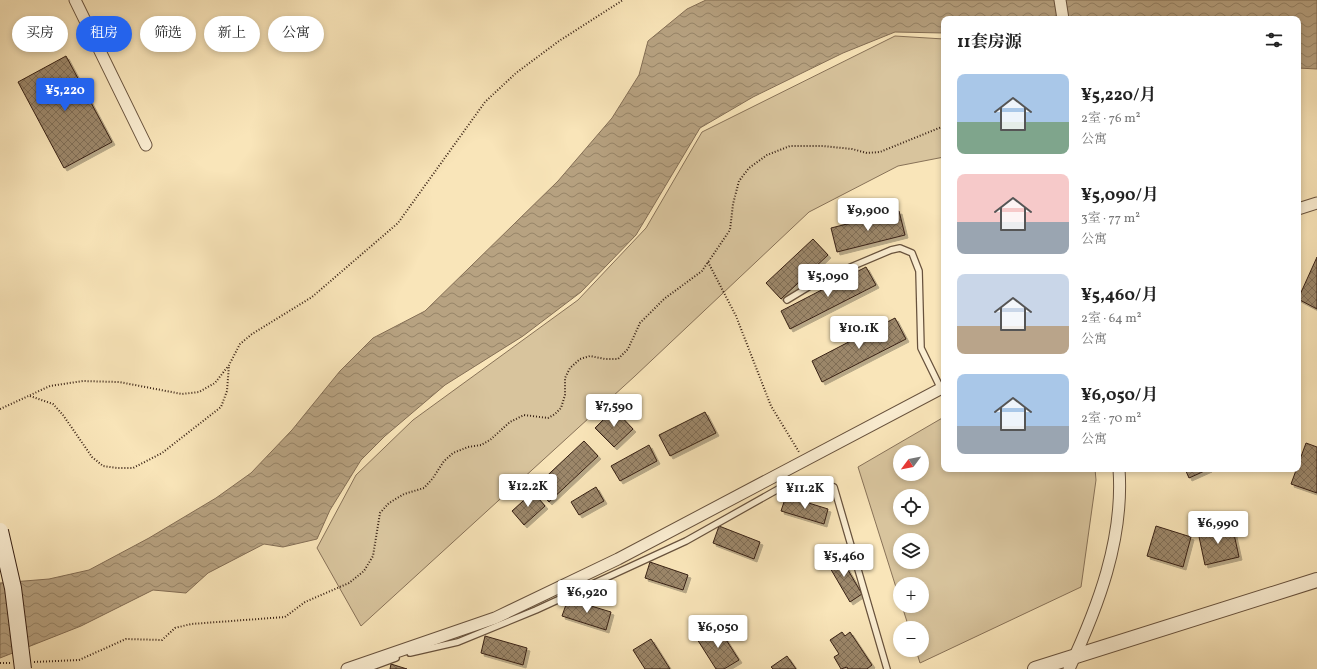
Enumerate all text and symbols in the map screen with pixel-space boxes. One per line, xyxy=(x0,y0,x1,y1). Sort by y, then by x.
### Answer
chip: 买房 xyxy=(12,16,68,52)
chip: 租房 xyxy=(76,16,132,52)
chip: 筛选 xyxy=(140,16,196,52)
chip: 新上 xyxy=(204,16,260,52)
chip: 公寓 xyxy=(268,16,324,52)
icon: filters xyxy=(1263,29,1285,51)
text: 11套房源 xyxy=(957,31,1022,54)
pin: ¥5,220 xyxy=(32,78,98,112)
text: ¥5,220 xyxy=(45,82,85,100)
text: ¥5,220/月 xyxy=(1081,84,1156,107)
icon: home xyxy=(989,90,1037,138)
text: 2室 · 76 m² xyxy=(1081,110,1141,128)
text: 公寓 xyxy=(1081,131,1107,149)
text: ¥5,090/月 xyxy=(1081,184,1159,207)
icon: home xyxy=(989,190,1037,238)
pin: ¥9,900 xyxy=(835,198,901,232)
text: ¥9,900 xyxy=(847,202,889,220)
text: 3室 · 77 m² xyxy=(1081,210,1140,228)
text: 公寓 xyxy=(1081,231,1107,249)
pin: ¥5,090 xyxy=(795,264,861,298)
text: ¥5,090 xyxy=(807,268,849,286)
text: ¥5,460/月 xyxy=(1081,284,1158,307)
icon: home xyxy=(989,290,1037,338)
text: 2室 · 64 m² xyxy=(1081,310,1142,328)
pin: ¥10.1K xyxy=(826,316,892,350)
text: ¥10.1K xyxy=(839,320,879,338)
text: 公寓 xyxy=(1081,331,1107,349)
text: ¥6,050/月 xyxy=(1081,384,1158,407)
icon: home xyxy=(989,390,1037,438)
pin: ¥7,590 xyxy=(581,394,647,428)
text: ¥7,590 xyxy=(595,398,633,416)
text: 2室 · 70 m² xyxy=(1081,410,1141,428)
text: 公寓 xyxy=(1081,431,1107,449)
north arrow xyxy=(893,445,929,481)
map controls xyxy=(893,445,929,657)
pin: ¥12.2K xyxy=(495,474,561,508)
pin: ¥11.2K xyxy=(772,476,838,510)
text: ¥12.2K xyxy=(508,478,548,496)
text: ¥11.2K xyxy=(786,480,824,498)
button: locate xyxy=(893,489,929,525)
pin: ¥6,990 xyxy=(1185,511,1251,545)
text: ¥6,990 xyxy=(1197,515,1239,533)
button: layers xyxy=(893,533,929,569)
pin: ¥5,460 xyxy=(811,544,877,578)
text: ¥5,460 xyxy=(823,548,865,566)
button: + xyxy=(893,577,929,613)
pin: ¥6,920 xyxy=(554,580,620,614)
text: ¥6,920 xyxy=(567,584,608,602)
pin: ¥6,050 xyxy=(685,615,751,649)
text: ¥6,050 xyxy=(697,619,739,637)
button: − xyxy=(893,621,929,657)

